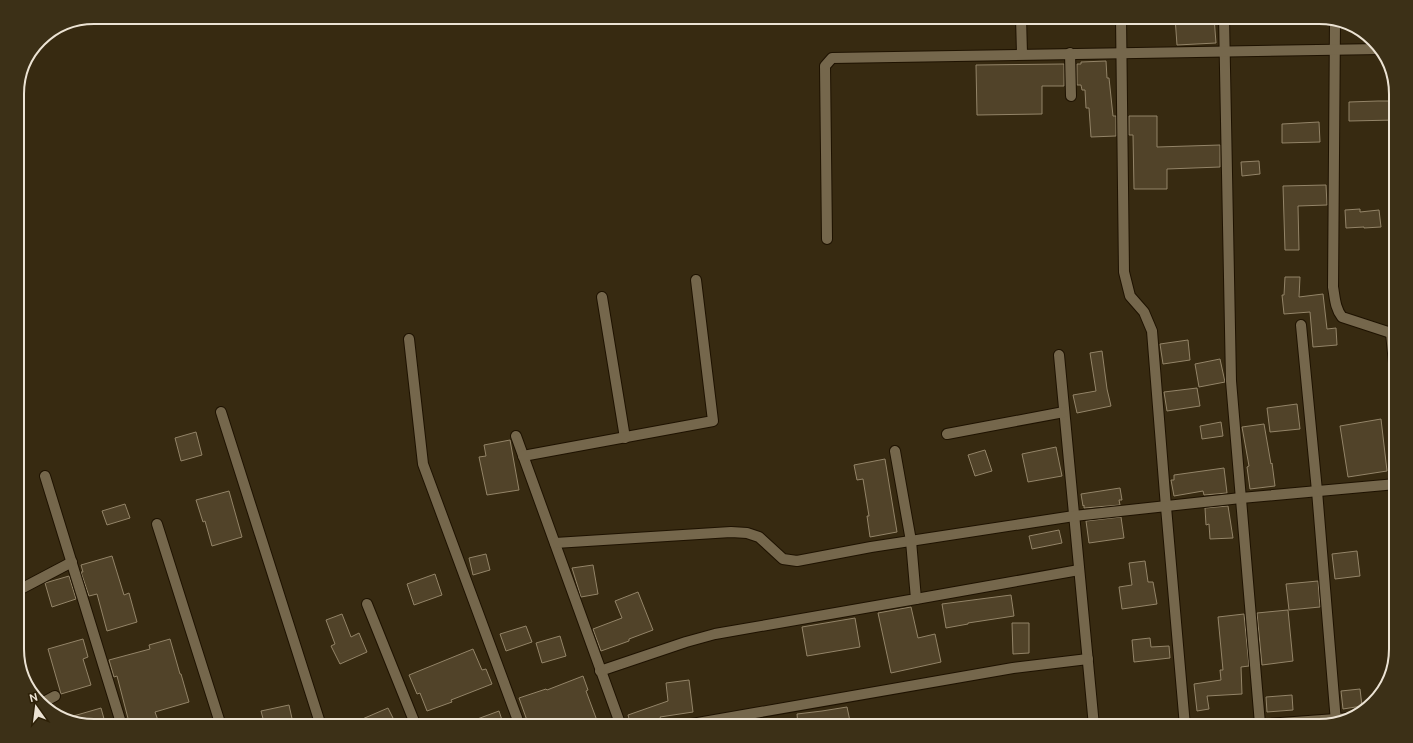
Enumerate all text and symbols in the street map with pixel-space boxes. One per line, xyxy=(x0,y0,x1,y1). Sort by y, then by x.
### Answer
north arrow xyxy=(16,687,56,727)
text: N xyxy=(28,690,39,704)

